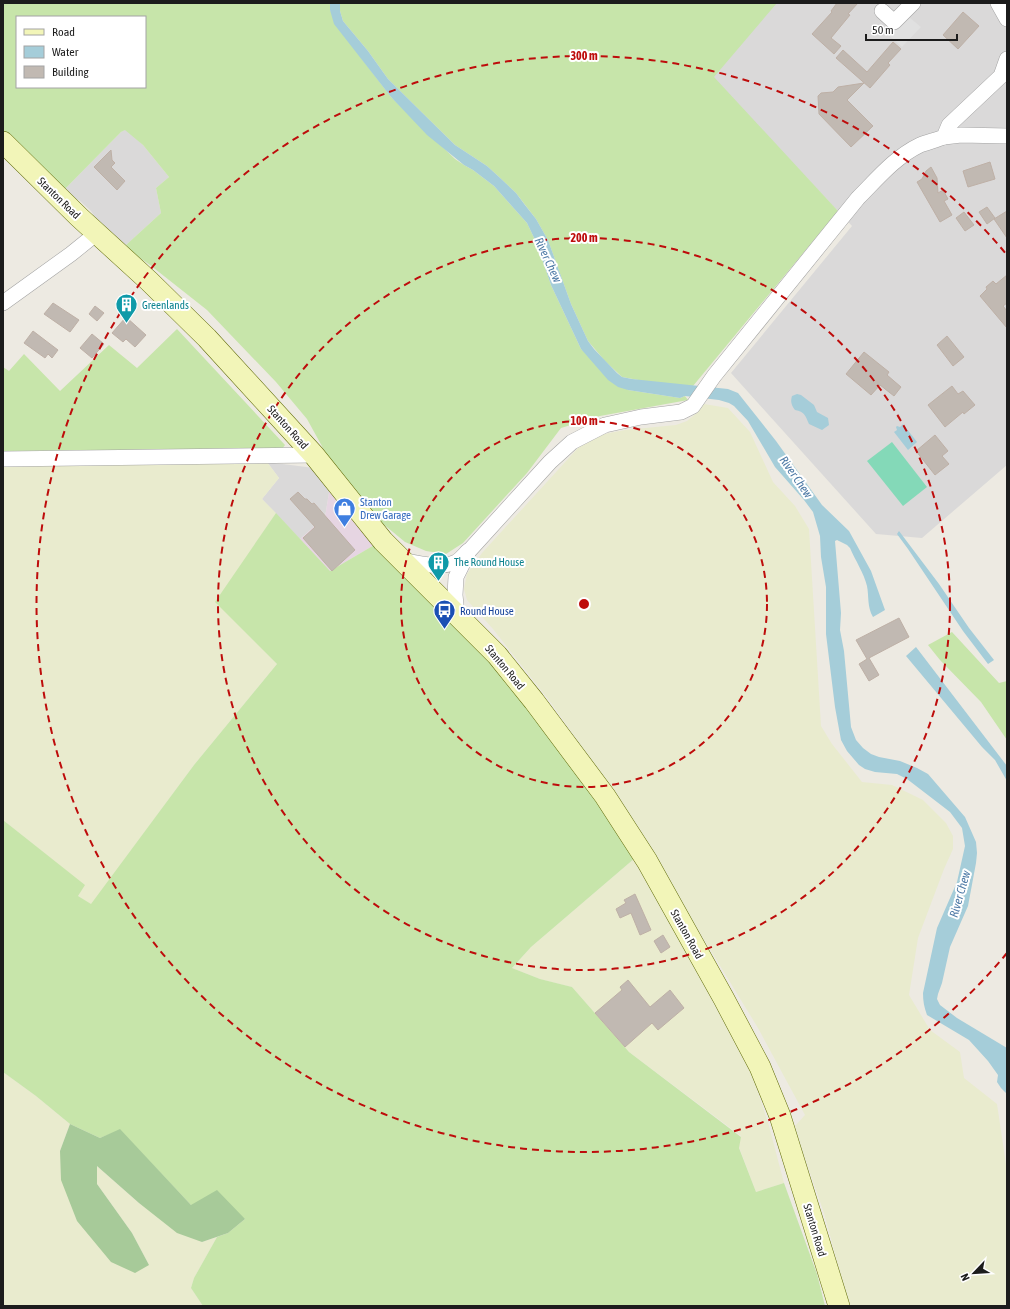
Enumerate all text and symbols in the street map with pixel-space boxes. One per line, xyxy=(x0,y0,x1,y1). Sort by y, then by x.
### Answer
legend xyxy=(16,16,146,88)
scale bar xyxy=(866,16,957,42)
text: 50 m xyxy=(872,23,894,37)
text: Road xyxy=(52,25,75,39)
text: Water xyxy=(52,45,79,59)
text: 300 m xyxy=(570,49,598,63)
text: Building xyxy=(52,65,90,79)
street label: Stanton Road xyxy=(35,175,83,221)
text: 200 m xyxy=(570,231,598,245)
water label: River Chew xyxy=(532,235,565,285)
building icon: Greenlands xyxy=(114,292,140,325)
place label: Greenlands xyxy=(142,299,189,311)
street label: Stanton Road xyxy=(265,403,311,451)
text: 100 m xyxy=(570,414,598,428)
water label: River Chew xyxy=(777,453,816,501)
shop icon: Stanton Drew Garage xyxy=(331,495,357,528)
place label: Stanton Drew Garage xyxy=(360,496,411,521)
building icon: The Round House xyxy=(426,549,452,582)
place label: The Round House xyxy=(454,556,524,568)
centre of rings xyxy=(577,597,591,611)
bus stop icon: Round House xyxy=(431,598,457,631)
place label: Round House xyxy=(460,605,514,617)
street label: Stanton Road xyxy=(483,642,527,692)
water label: River Chew xyxy=(947,868,974,919)
street label: Stanton Road xyxy=(669,907,705,961)
street label: Stanton Road xyxy=(801,1202,829,1258)
north arrow xyxy=(954,1253,994,1293)
text: N xyxy=(958,1272,972,1283)

